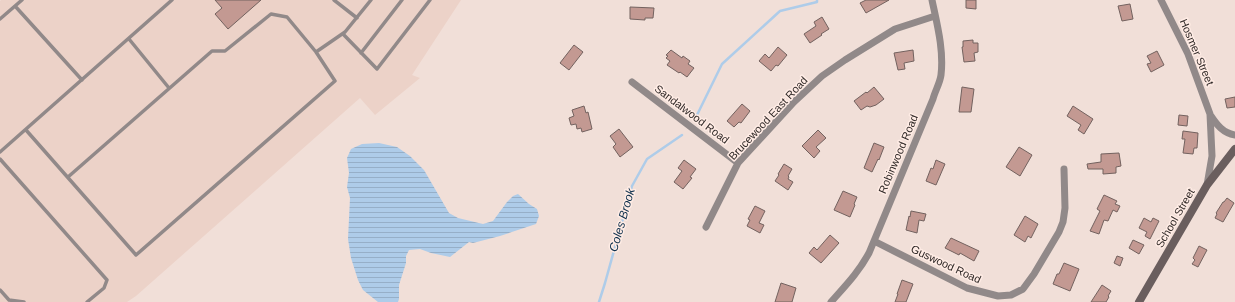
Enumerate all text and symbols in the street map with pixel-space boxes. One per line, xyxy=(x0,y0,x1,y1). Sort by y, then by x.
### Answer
street label: Hosmer Street xyxy=(1178,17,1216,87)
street label: Brucewood East Road xyxy=(726,74,810,162)
street label: Sandalwood Road xyxy=(652,82,732,146)
street label: Robinwood Road xyxy=(876,113,920,195)
water label: Coles Brook xyxy=(606,186,638,253)
street label: School Street xyxy=(1153,186,1197,250)
street label: Guswood Road xyxy=(909,243,983,285)

